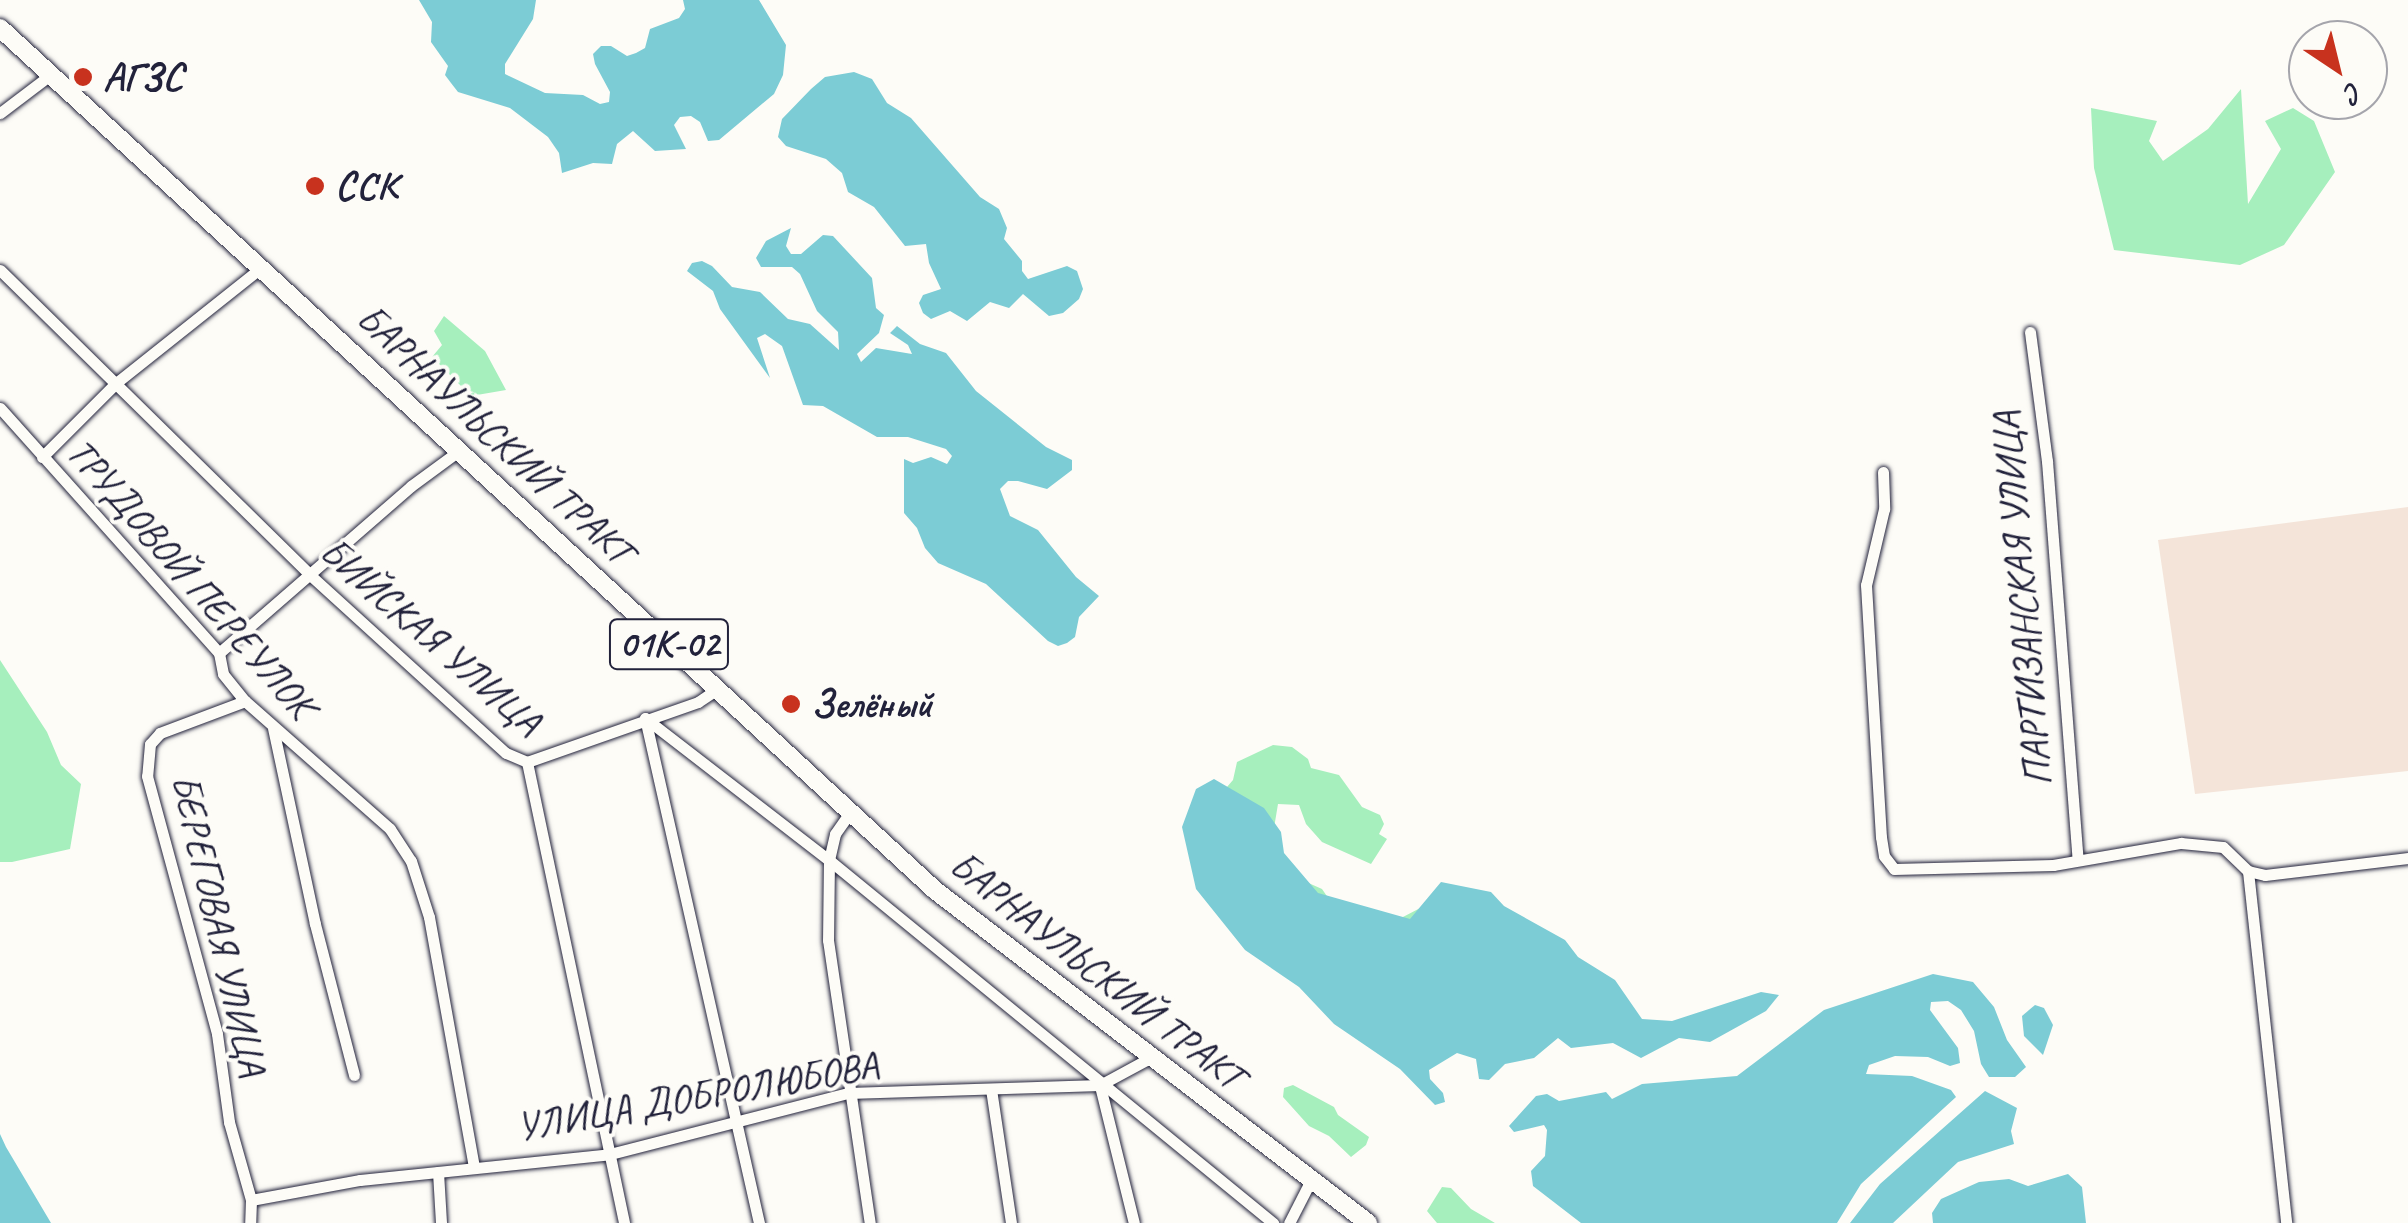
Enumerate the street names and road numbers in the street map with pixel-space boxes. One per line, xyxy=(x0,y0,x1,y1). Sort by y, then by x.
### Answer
street label: БАРНАУЛЬСКИЙ ТРАКТ xyxy=(347,294,643,574)
street label: ПАРТИЗАНСКАЯ УЛИЦА xyxy=(1982,410,2062,788)
street label: ТРУДОВОЙ ПЕРЕУЛОК xyxy=(56,428,326,728)
street label: БИЙСКАЯ УЛИЦА xyxy=(311,528,551,744)
road number: 01К-02 xyxy=(606,611,732,677)
street label: БЕРЕГОВАЯ УЛИЦА xyxy=(161,770,277,1080)
street label: БАРНАУЛЬСКИЙ ТРАКТ xyxy=(940,840,1254,1100)
street label: УЛИЦА ДОБРОЛЮБОВА xyxy=(512,1040,882,1152)

